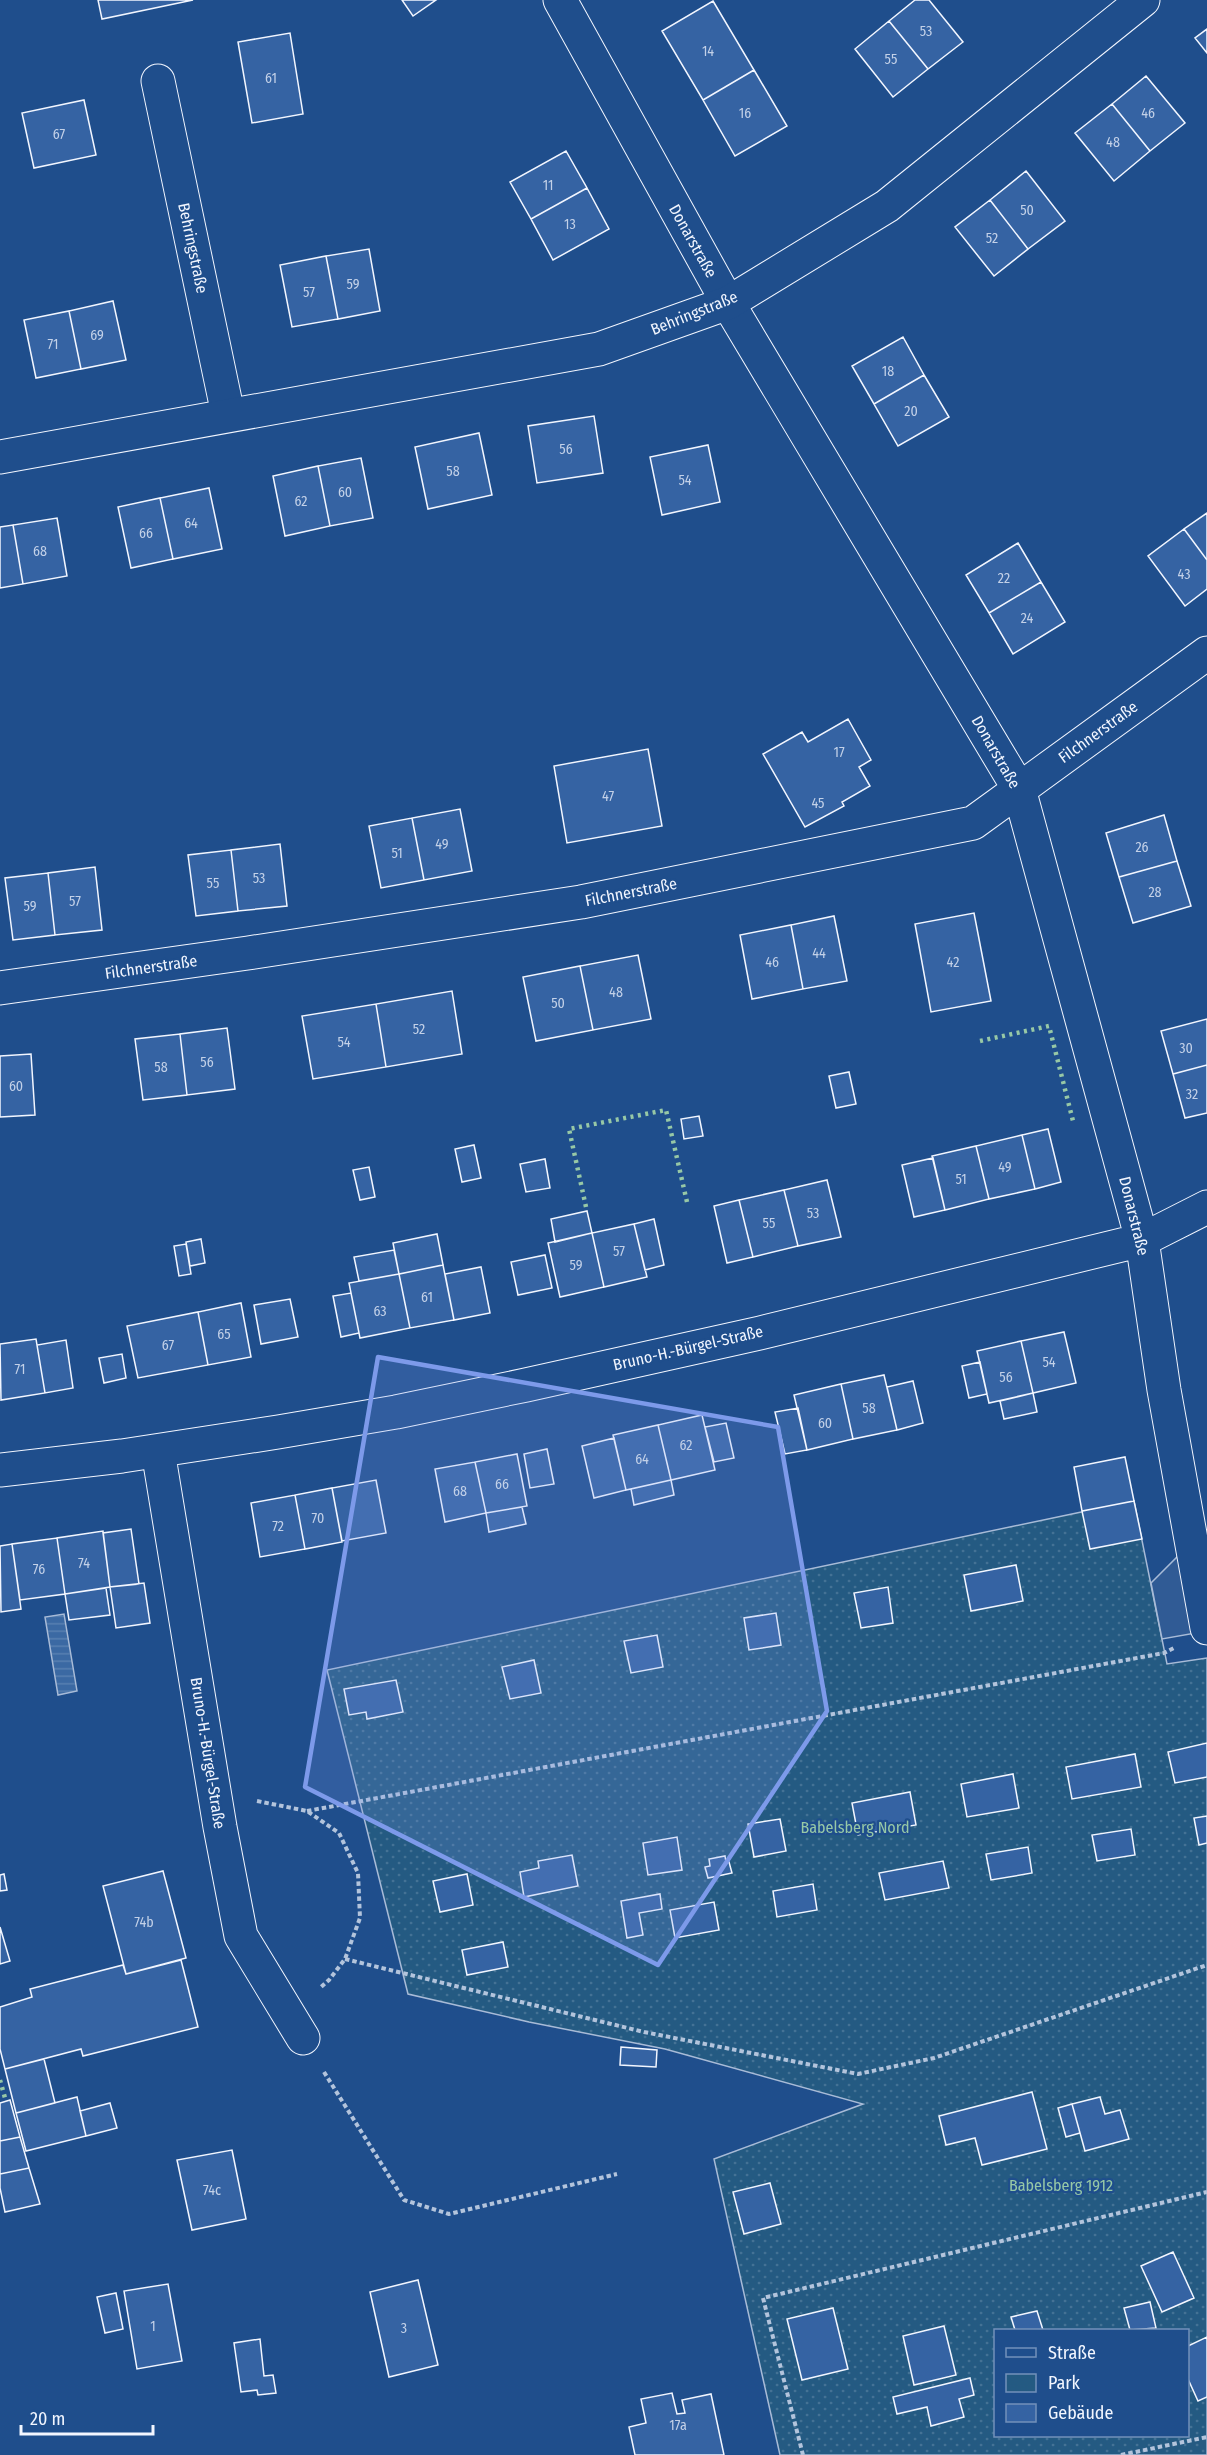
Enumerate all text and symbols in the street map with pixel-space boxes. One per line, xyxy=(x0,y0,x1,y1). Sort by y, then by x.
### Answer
house number: 53 xyxy=(920,23,932,40)
house number: 14 xyxy=(702,43,714,60)
house number: 55 xyxy=(885,51,897,68)
house number: 61 xyxy=(265,70,277,87)
house number: 16 xyxy=(739,105,751,122)
house number: 46 xyxy=(1141,105,1155,122)
house number: 67 xyxy=(53,126,65,143)
house number: 48 xyxy=(1106,134,1120,151)
house number: 11 xyxy=(543,177,553,194)
street label: Behringstraße xyxy=(174,201,212,295)
street label: Donarstraße xyxy=(665,201,721,281)
house number: 50 xyxy=(1020,202,1034,219)
house number: 13 xyxy=(564,216,576,233)
house number: 52 xyxy=(986,230,998,247)
house number: 59 xyxy=(346,276,360,293)
house number: 57 xyxy=(303,284,315,301)
street label: Behringstraße xyxy=(648,287,740,339)
house number: 69 xyxy=(90,327,104,344)
house number: 71 xyxy=(48,336,58,353)
house number: 18 xyxy=(882,363,894,380)
house number: 20 xyxy=(904,403,918,420)
house number: 56 xyxy=(559,441,573,458)
house number: 58 xyxy=(446,463,460,480)
house number: 54 xyxy=(678,472,692,489)
house number: 60 xyxy=(338,484,352,501)
house number: 62 xyxy=(295,493,308,510)
house number: 64 xyxy=(184,515,198,532)
house number: 66 xyxy=(139,525,153,542)
house number: 68 xyxy=(33,543,47,560)
house number: 43 xyxy=(1178,566,1190,583)
house number: 22 xyxy=(998,570,1010,587)
house number: 24 xyxy=(1021,610,1034,627)
street label: Filchnerstraße xyxy=(1055,697,1141,767)
street label: Donarstraße xyxy=(968,712,1024,792)
house number: 17 xyxy=(833,744,845,761)
house number: 47 xyxy=(602,788,614,805)
house number: 45 xyxy=(811,795,825,812)
house number: 49 xyxy=(435,836,449,853)
house number: 26 xyxy=(1135,839,1149,856)
house number: 51 xyxy=(391,845,403,862)
house number: 53 xyxy=(253,870,265,887)
street label: Filchnerstraße xyxy=(583,874,679,910)
house number: 55 xyxy=(207,875,219,892)
house number: 28 xyxy=(1148,884,1162,901)
house number: 57 xyxy=(69,893,81,910)
house number: 59 xyxy=(23,898,37,915)
house number: 44 xyxy=(812,945,826,962)
street label: Filchnerstraße xyxy=(104,951,199,983)
house number: 46 xyxy=(765,954,779,971)
house number: 42 xyxy=(947,954,959,971)
house number: 48 xyxy=(609,984,623,1001)
house number: 50 xyxy=(551,995,565,1012)
house number: 52 xyxy=(413,1021,425,1038)
house number: 54 xyxy=(337,1034,351,1051)
house number: 30 xyxy=(1179,1040,1193,1057)
house number: 56 xyxy=(200,1054,214,1071)
house number: 58 xyxy=(154,1059,168,1076)
house number: 60 xyxy=(9,1078,23,1095)
house number: 32 xyxy=(1186,1086,1198,1103)
house number: 49 xyxy=(998,1159,1012,1176)
house number: 51 xyxy=(955,1171,967,1188)
street label: Donarstraße xyxy=(1115,1174,1153,1258)
house number: 53 xyxy=(807,1205,819,1222)
house number: 55 xyxy=(763,1215,775,1232)
house number: 57 xyxy=(613,1243,625,1260)
house number: 59 xyxy=(569,1257,583,1274)
house number: 61 xyxy=(421,1289,433,1306)
house number: 63 xyxy=(373,1303,387,1320)
street label: Bruno-H.-Bürgel-Straße xyxy=(611,1321,765,1374)
house number: 65 xyxy=(217,1326,231,1343)
house number: 67 xyxy=(162,1337,174,1354)
house number: 54 xyxy=(1042,1354,1056,1371)
house number: 71 xyxy=(15,1361,25,1378)
house number: 56 xyxy=(999,1369,1013,1386)
house number: 58 xyxy=(862,1400,876,1417)
house number: 60 xyxy=(818,1415,832,1432)
house number: 62 xyxy=(680,1437,693,1454)
house number: 64 xyxy=(635,1451,649,1468)
house number: 66 xyxy=(495,1476,509,1493)
house number: 68 xyxy=(453,1483,467,1500)
house number: 70 xyxy=(312,1510,324,1527)
house number: 72 xyxy=(272,1518,284,1535)
house number: 74 xyxy=(78,1555,90,1572)
house number: 76 xyxy=(33,1561,45,1578)
street label: Bruno-H.-Bürgel-Straße xyxy=(187,1676,229,1830)
park label: Babelsberg Nord xyxy=(801,1818,909,1837)
house number: 74b xyxy=(134,1914,154,1931)
park label: Babelsberg 1912 xyxy=(1009,2176,1113,2195)
house number: 74c xyxy=(203,2182,221,2199)
house number: 1 xyxy=(150,2318,156,2335)
house number: 3 xyxy=(401,2320,407,2337)
legend xyxy=(994,2329,1189,2437)
text: Straße xyxy=(1048,2342,1096,2364)
text: Park xyxy=(1048,2372,1081,2394)
scale bar xyxy=(21,2398,153,2436)
text: Gebäude xyxy=(1048,2402,1114,2424)
text: 20 m xyxy=(30,2408,65,2430)
house number: 17a xyxy=(669,2417,687,2434)

